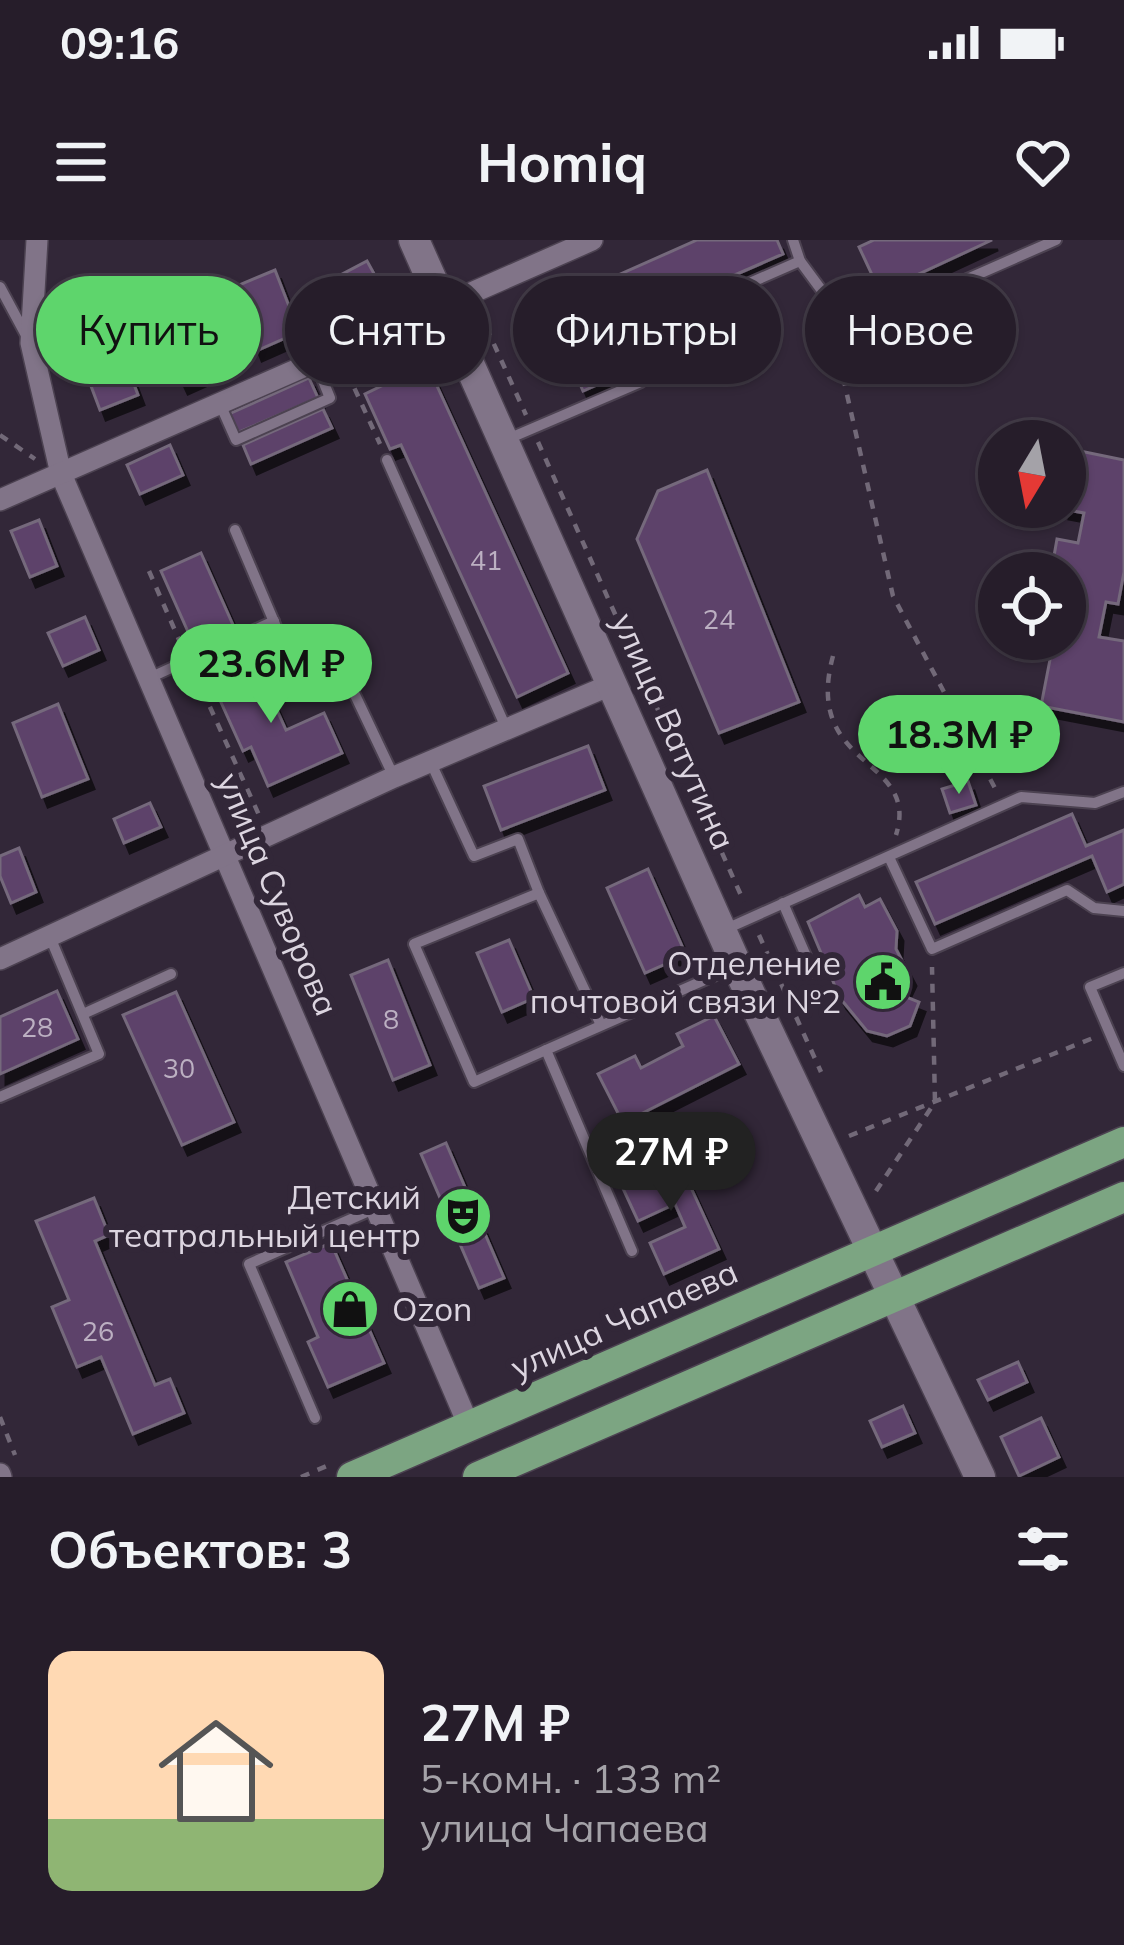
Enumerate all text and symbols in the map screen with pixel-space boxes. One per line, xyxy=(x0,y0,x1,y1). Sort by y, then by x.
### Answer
text: 09:16 xyxy=(60,14,179,70)
text: Homiq xyxy=(477,128,647,196)
icon: menu xyxy=(48,129,114,195)
icon: heart xyxy=(1010,129,1076,195)
chip: Купить xyxy=(36,276,261,384)
chip: Снять xyxy=(285,276,489,384)
chip: Фильтры xyxy=(513,276,781,384)
chip: Новое xyxy=(805,276,1016,384)
north arrow xyxy=(978,420,1086,528)
map controls xyxy=(978,420,1086,660)
house number: 41 xyxy=(470,543,502,577)
button: locate xyxy=(978,552,1086,660)
house number: 24 xyxy=(703,602,735,636)
street label: улица Ватутина xyxy=(604,606,745,856)
pin: 23.6M ₽ xyxy=(160,624,382,726)
text: 23.6M ₽ xyxy=(197,638,345,687)
pin: 18.3M ₽ xyxy=(848,695,1070,797)
text: 18.3M ₽ xyxy=(885,709,1033,758)
street label: улица Суворова xyxy=(209,766,348,1022)
place label: Отделение почтовой связи №2 xyxy=(530,942,841,1021)
public building icon: Отделение почтовой связи №2 xyxy=(852,951,914,1013)
house number: 8 xyxy=(383,1002,399,1036)
house number: 28 xyxy=(21,1010,53,1044)
house number: 30 xyxy=(163,1051,195,1085)
pin: 27M ₽ xyxy=(587,1112,755,1214)
text: 27M ₽ xyxy=(614,1126,728,1175)
place label: Детский театральный центр xyxy=(109,1176,421,1255)
theatre icon: Детский театральный центр xyxy=(432,1185,494,1247)
street label: улица Чапаева xyxy=(504,1250,744,1387)
shop icon: Ozon xyxy=(319,1278,381,1340)
place label: Ozon xyxy=(392,1288,472,1329)
house number: 26 xyxy=(82,1314,114,1348)
icon: filters xyxy=(1010,1516,1076,1582)
text: Объектов: 3 xyxy=(48,1517,352,1581)
text: 27M ₽ xyxy=(420,1690,570,1754)
icon: home xyxy=(144,1699,288,1843)
text: 5-комн. · 133 m² xyxy=(420,1754,721,1803)
text: улица Чапаева xyxy=(420,1803,709,1852)

